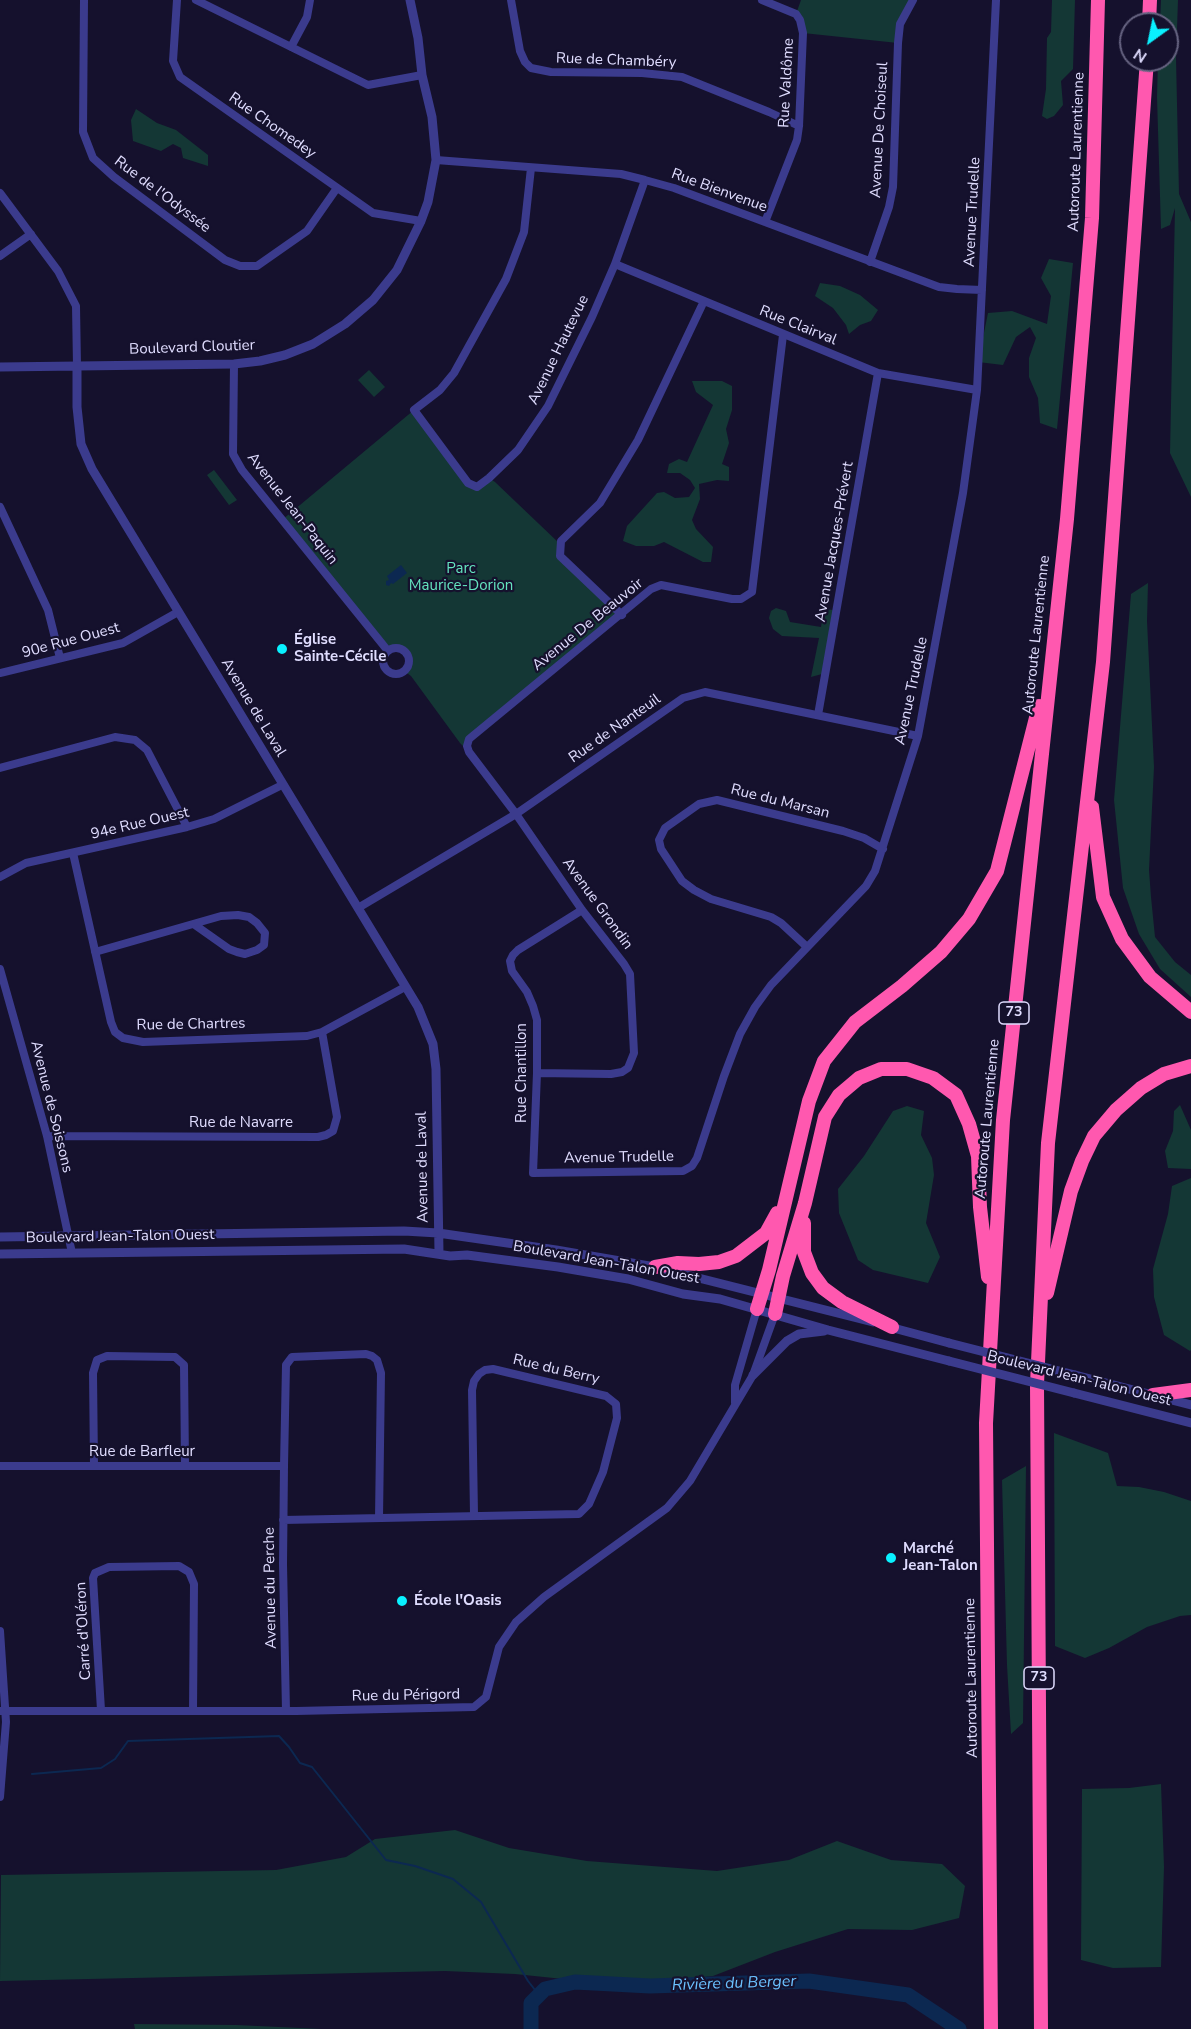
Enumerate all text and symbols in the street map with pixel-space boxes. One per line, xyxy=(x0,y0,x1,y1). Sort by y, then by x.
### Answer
north arrow xyxy=(1119,12,1179,72)
street label: Rue Valdôme xyxy=(776,38,798,128)
text: N xyxy=(1129,43,1151,68)
street label: Rue de Chambéry xyxy=(555,50,677,72)
street label: Avenue De Choiseul xyxy=(867,61,893,199)
street label: Autoroute Laurentienne xyxy=(1065,72,1089,232)
street label: Rue Chomedey xyxy=(225,89,319,163)
street label: Rue de l'Odyssée xyxy=(110,153,214,237)
street label: Avenue Trudelle xyxy=(961,157,985,267)
street label: Rue Bienvenue xyxy=(669,165,769,217)
street label: Avenue Hautevue xyxy=(525,292,593,408)
street label: Rue Clairval xyxy=(757,302,839,350)
street label: Boulevard Cloutier xyxy=(129,337,255,359)
street label: Avenue Jean-Paquin xyxy=(243,450,341,568)
street label: Avenue Jacques-Prévert xyxy=(812,461,858,623)
street label: Autoroute Laurentienne xyxy=(1020,555,1054,715)
park label: Parc Maurice-Dorion xyxy=(409,560,513,595)
street label: Avenue De Beauvoir xyxy=(529,575,647,675)
street label: 90e Rue Ouest xyxy=(20,619,122,663)
place label: Église Sainte-Cécile xyxy=(294,631,386,666)
street label: Avenue Trudelle xyxy=(892,635,932,747)
marker: Église Sainte-Cécile xyxy=(275,642,289,656)
street label: Avenue de Laval xyxy=(217,656,289,760)
street label: Rue de Nanteuil xyxy=(566,691,664,767)
street label: Rue du Marsan xyxy=(729,781,831,823)
street label: 94e Rue Ouest xyxy=(89,804,191,844)
street label: Avenue Grondin xyxy=(558,855,636,953)
road number: 73 xyxy=(999,1002,1029,1024)
street label: Rue de Chartres xyxy=(136,1015,246,1035)
street label: Rue Chantillon xyxy=(513,1023,531,1123)
street label: Avenue de Soissons xyxy=(26,1039,76,1175)
street label: Autoroute Laurentienne xyxy=(972,1039,1004,1199)
street label: Avenue de Laval xyxy=(413,1111,433,1223)
street label: Rue de Navarre xyxy=(189,1114,293,1132)
street label: Avenue Trudelle xyxy=(564,1148,674,1168)
street label: Boulevard Jean-Talon Ouest xyxy=(25,1226,215,1248)
street label: Boulevard Jean-Talon Ouest xyxy=(512,1238,700,1288)
street label: Boulevard Jean-Talon Ouest xyxy=(985,1347,1173,1411)
street label: Rue du Berry xyxy=(511,1351,601,1389)
street label: Rue de Barfleur xyxy=(89,1443,195,1461)
street label: Avenue du Perche xyxy=(261,1527,281,1649)
place label: Marché Jean-Talon xyxy=(903,1540,978,1575)
marker: Marché Jean-Talon xyxy=(884,1551,898,1565)
street label: Carré d'Oléron xyxy=(72,1581,96,1681)
place label: École l'Oasis xyxy=(414,1592,502,1610)
marker: École l'Oasis xyxy=(395,1594,409,1608)
street label: Autoroute Laurentienne xyxy=(962,1598,982,1758)
road number: 73 xyxy=(1024,1667,1054,1689)
street label: Rue du Périgord xyxy=(352,1686,460,1706)
water label: Rivière du Berger xyxy=(672,1972,796,1996)

